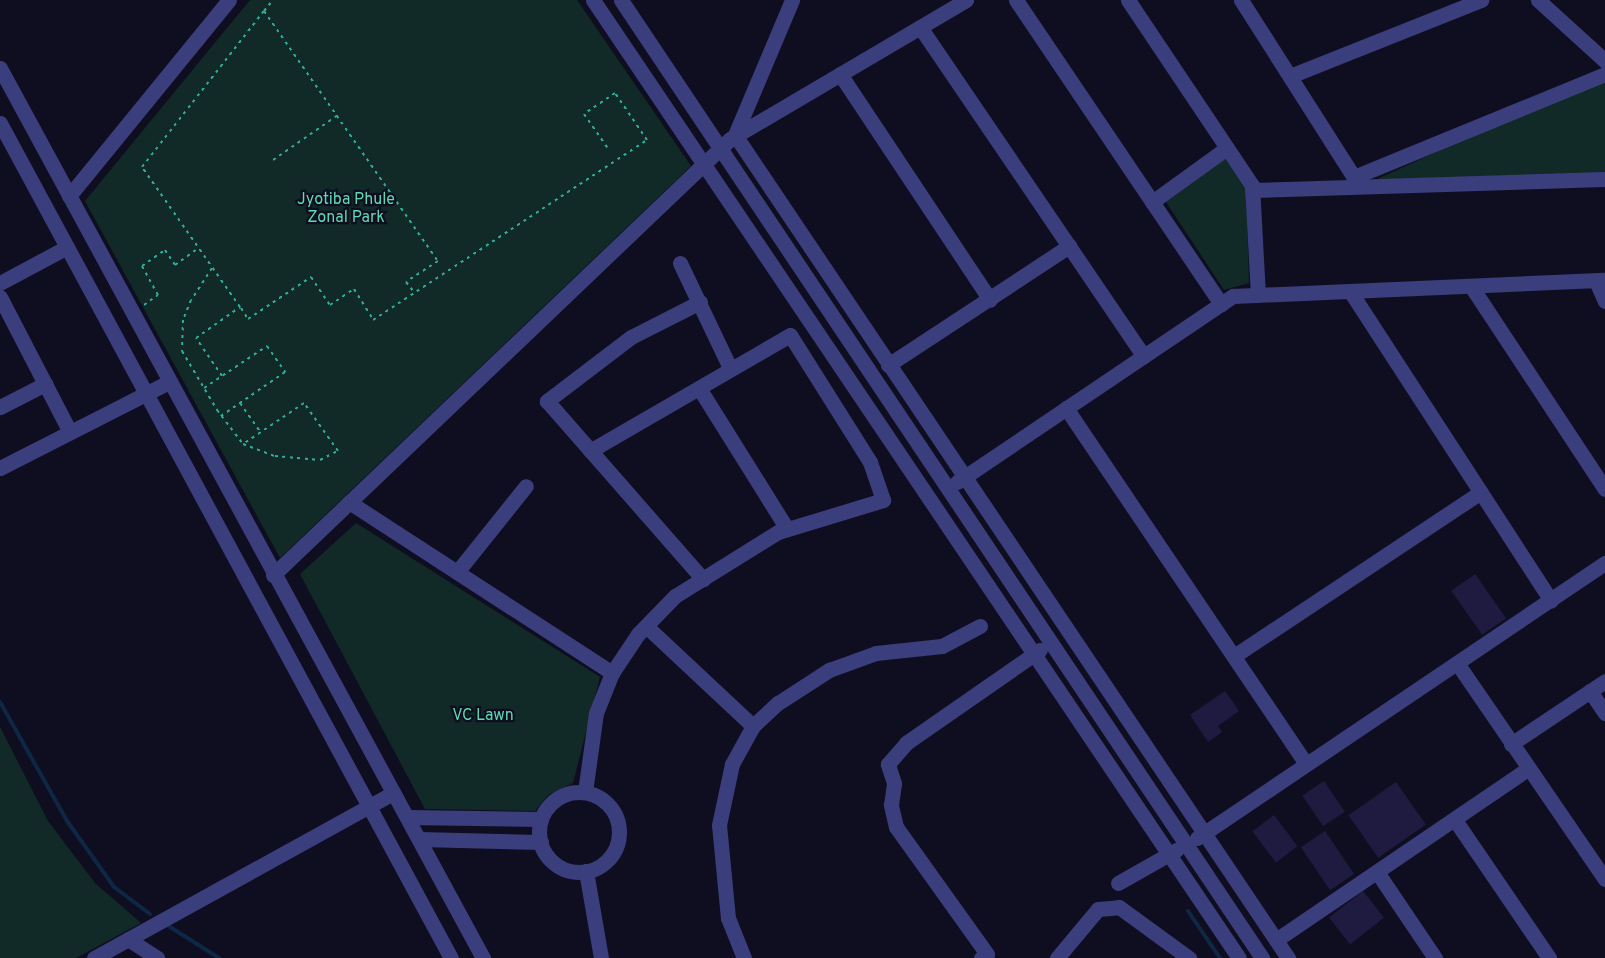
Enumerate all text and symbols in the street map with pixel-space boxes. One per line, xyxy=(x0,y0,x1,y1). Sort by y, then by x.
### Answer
park label: Jyotiba Phule Zonal Park xyxy=(297,190,395,228)
park label: VC Lawn xyxy=(452,706,514,726)

